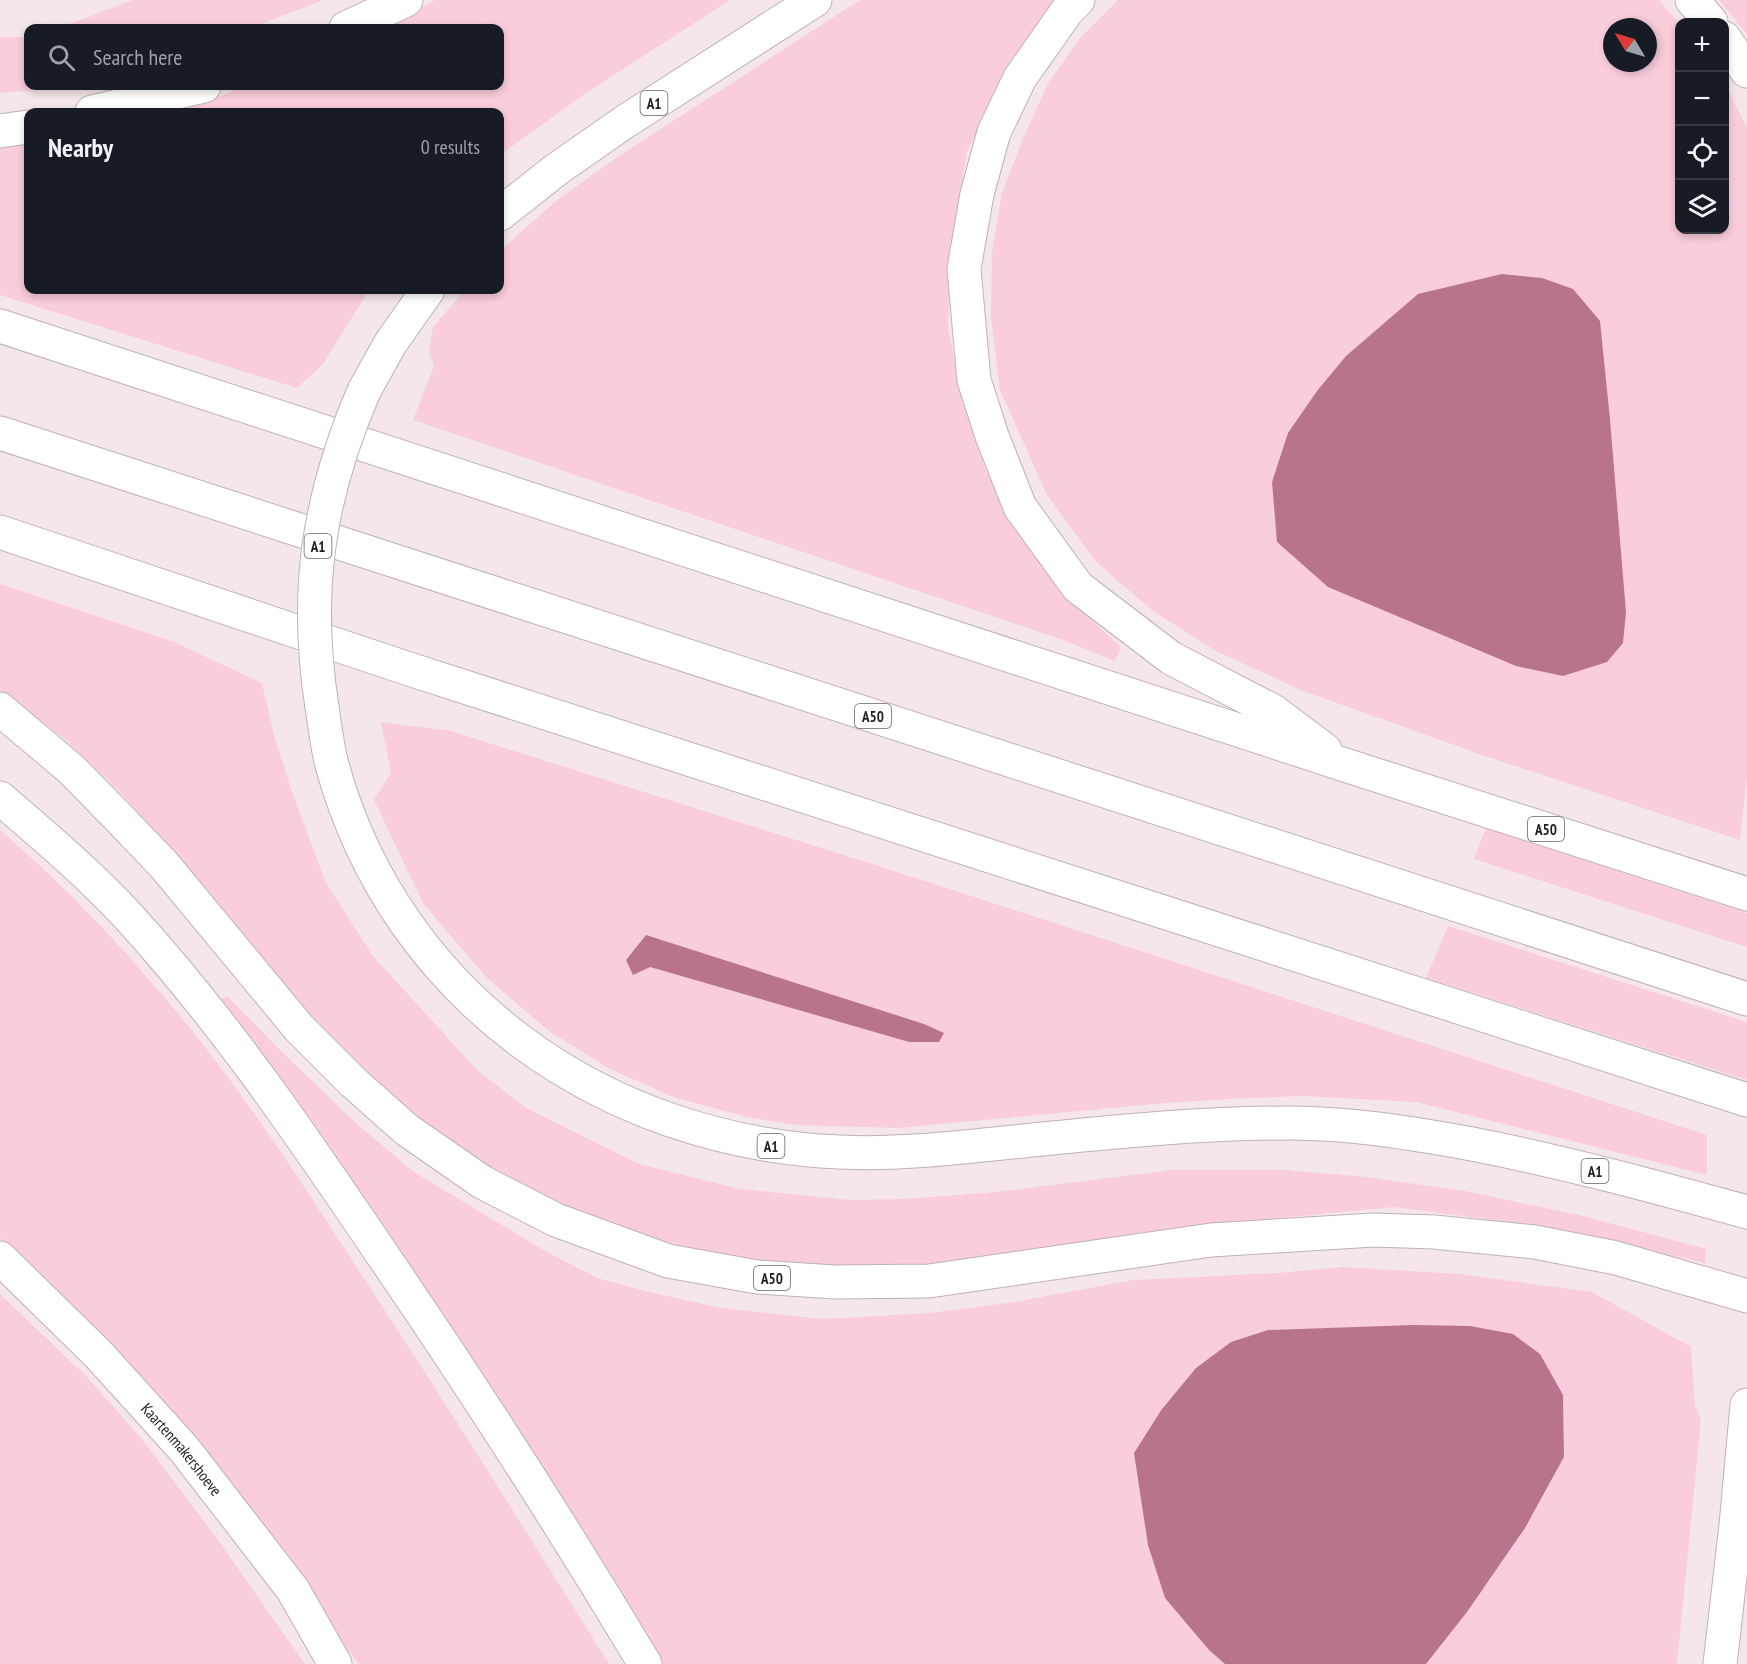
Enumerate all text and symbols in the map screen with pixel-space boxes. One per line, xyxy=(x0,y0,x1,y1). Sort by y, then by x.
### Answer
north arrow xyxy=(1603,18,1657,72)
map controls xyxy=(1675,18,1729,234)
button: + xyxy=(1675,18,1729,72)
search box xyxy=(24,24,504,90)
icon: search xyxy=(45,41,78,74)
text: Search here xyxy=(93,43,182,71)
button: − xyxy=(1675,72,1729,126)
road number: A1 xyxy=(640,91,668,115)
button: locate xyxy=(1675,126,1729,180)
text: Nearby xyxy=(48,131,113,164)
text: 0 results xyxy=(421,134,480,160)
button: layers xyxy=(1675,180,1729,234)
road number: A1 xyxy=(304,534,332,558)
road number: A50 xyxy=(855,704,891,728)
road number: A50 xyxy=(1528,817,1564,841)
road number: A1 xyxy=(758,1134,784,1158)
road number: A1 xyxy=(1582,1159,1608,1183)
road number: A50 xyxy=(754,1266,790,1290)
street label: Kaartenmakershoeve xyxy=(137,1398,226,1500)

